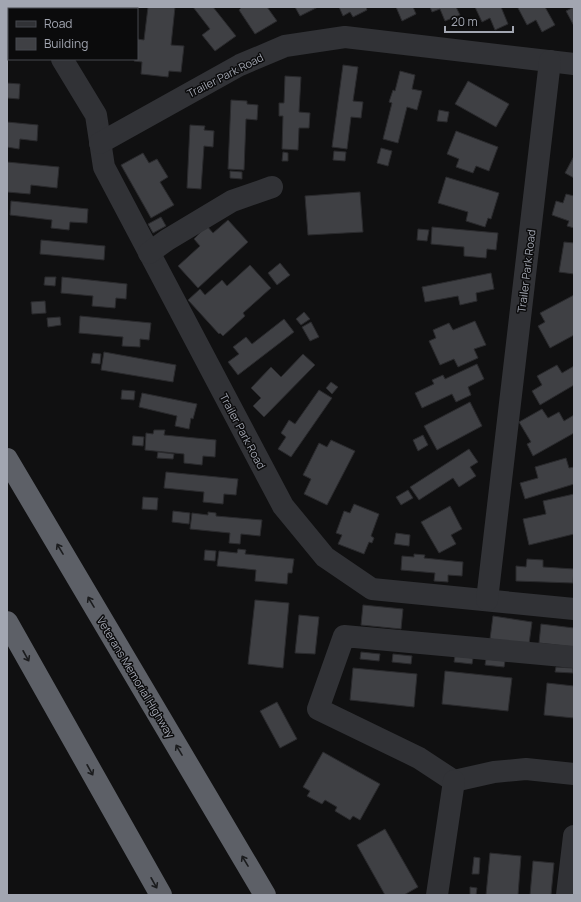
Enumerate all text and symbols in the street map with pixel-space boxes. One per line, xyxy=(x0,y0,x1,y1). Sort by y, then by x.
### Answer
legend xyxy=(8,8,138,60)
scale bar xyxy=(445,8,513,34)
text: 20 m xyxy=(451,13,478,30)
text: Road xyxy=(44,15,72,32)
text: Building xyxy=(44,35,88,52)
street label: Trailer Park Road xyxy=(184,49,266,101)
street label: Trailer Park Road xyxy=(513,228,539,314)
street label: Trailer Park Road xyxy=(217,390,269,472)
one-way arrow xyxy=(56,543,64,555)
one-way arrow xyxy=(87,596,95,607)
street label: Veterans Memorial Highway xyxy=(94,614,178,741)
one-way arrow xyxy=(23,650,31,662)
one-way arrow xyxy=(174,744,182,756)
one-way arrow xyxy=(87,763,94,775)
one-way arrow xyxy=(240,855,248,867)
one-way arrow xyxy=(150,877,158,889)

